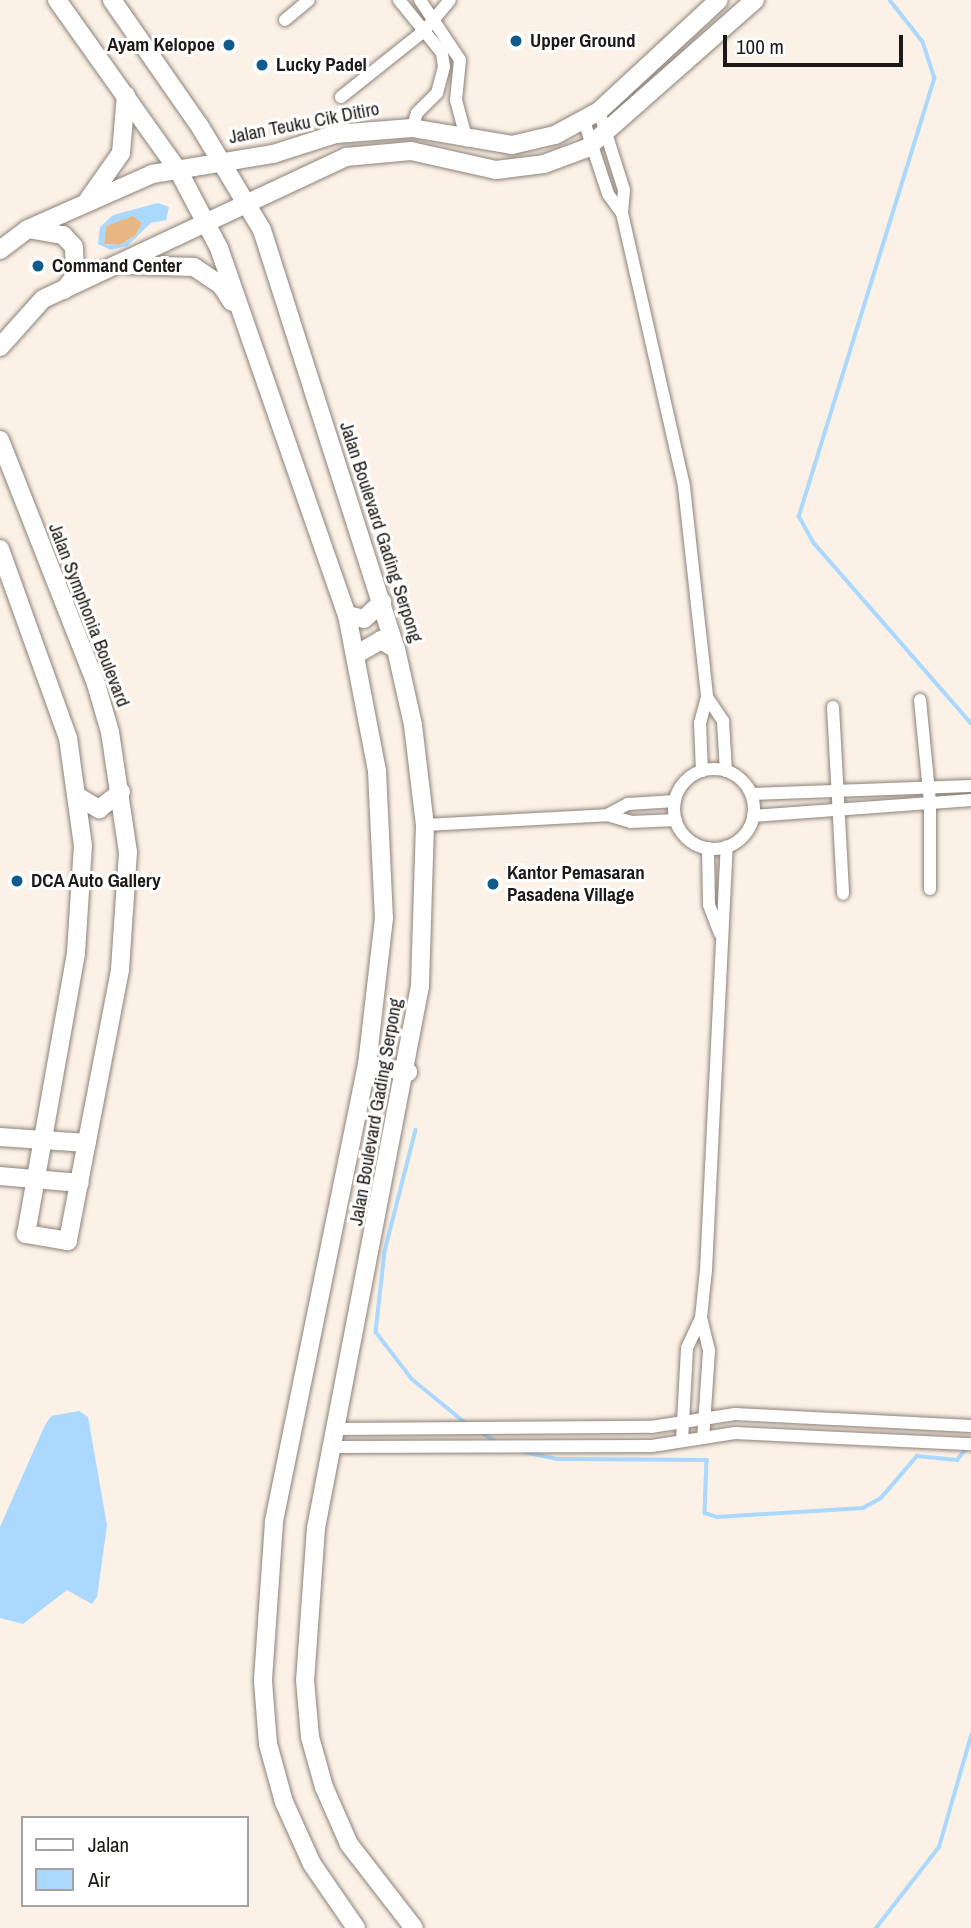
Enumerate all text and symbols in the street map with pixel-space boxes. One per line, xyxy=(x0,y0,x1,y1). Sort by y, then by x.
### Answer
scale bar xyxy=(726,21,906,65)
place label: Upper Ground xyxy=(530,30,636,52)
text: 100 m xyxy=(736,32,784,61)
marker: Upper Ground xyxy=(508,33,524,49)
place label: Ayam Kelopoe xyxy=(107,34,215,56)
marker: Ayam Kelopoe xyxy=(221,37,237,53)
place label: Lucky Padel xyxy=(276,54,367,76)
marker: Lucky Padel xyxy=(254,57,270,73)
street label: Jalan Teuku Cik Ditiro xyxy=(227,97,381,149)
place label: Command Center xyxy=(52,255,182,277)
marker: Command Center xyxy=(30,258,46,274)
street label: Jalan Boulevard Gading Serpong xyxy=(335,419,427,645)
street label: Jalan Symphonia Boulevard xyxy=(43,520,135,710)
place label: Kantor Pemasaran Pasadena Village xyxy=(507,862,645,906)
place label: DCA Auto Gallery xyxy=(31,870,162,892)
marker: DCA Auto Gallery xyxy=(9,873,25,889)
marker: Kantor Pemasaran Pasadena Village xyxy=(485,876,501,892)
street label: Jalan Boulevard Gading Serpong xyxy=(345,997,407,1227)
legend xyxy=(21,1816,248,1907)
text: Jalan xyxy=(88,1830,129,1859)
text: Air xyxy=(88,1865,110,1894)

